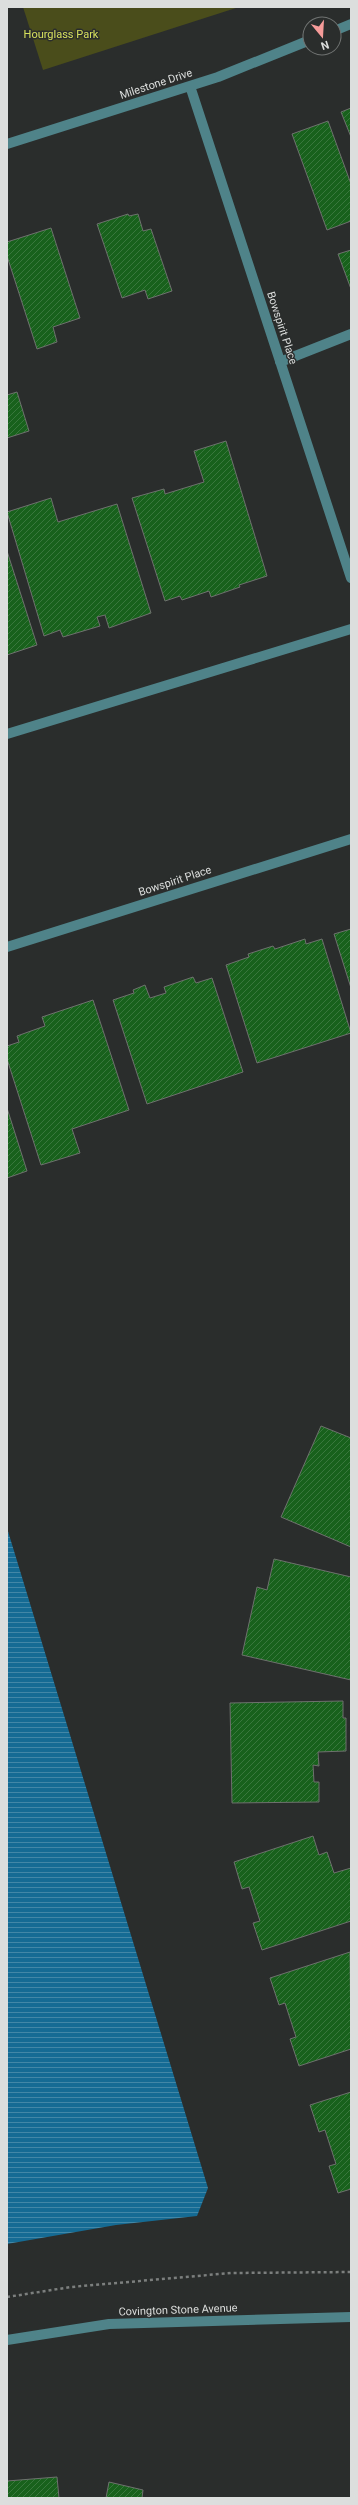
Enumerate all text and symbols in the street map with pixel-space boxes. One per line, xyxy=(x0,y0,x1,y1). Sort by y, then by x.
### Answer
north arrow xyxy=(302,16,342,56)
park label: Hourglass Park xyxy=(24,28,99,41)
text: N xyxy=(319,38,331,52)
street label: Milestone Drive xyxy=(118,66,194,102)
street label: Bowspirit Place xyxy=(264,290,300,366)
street label: Bowspirit Place xyxy=(137,863,213,899)
street label: Covington Stone Avenue xyxy=(118,2301,238,2319)

